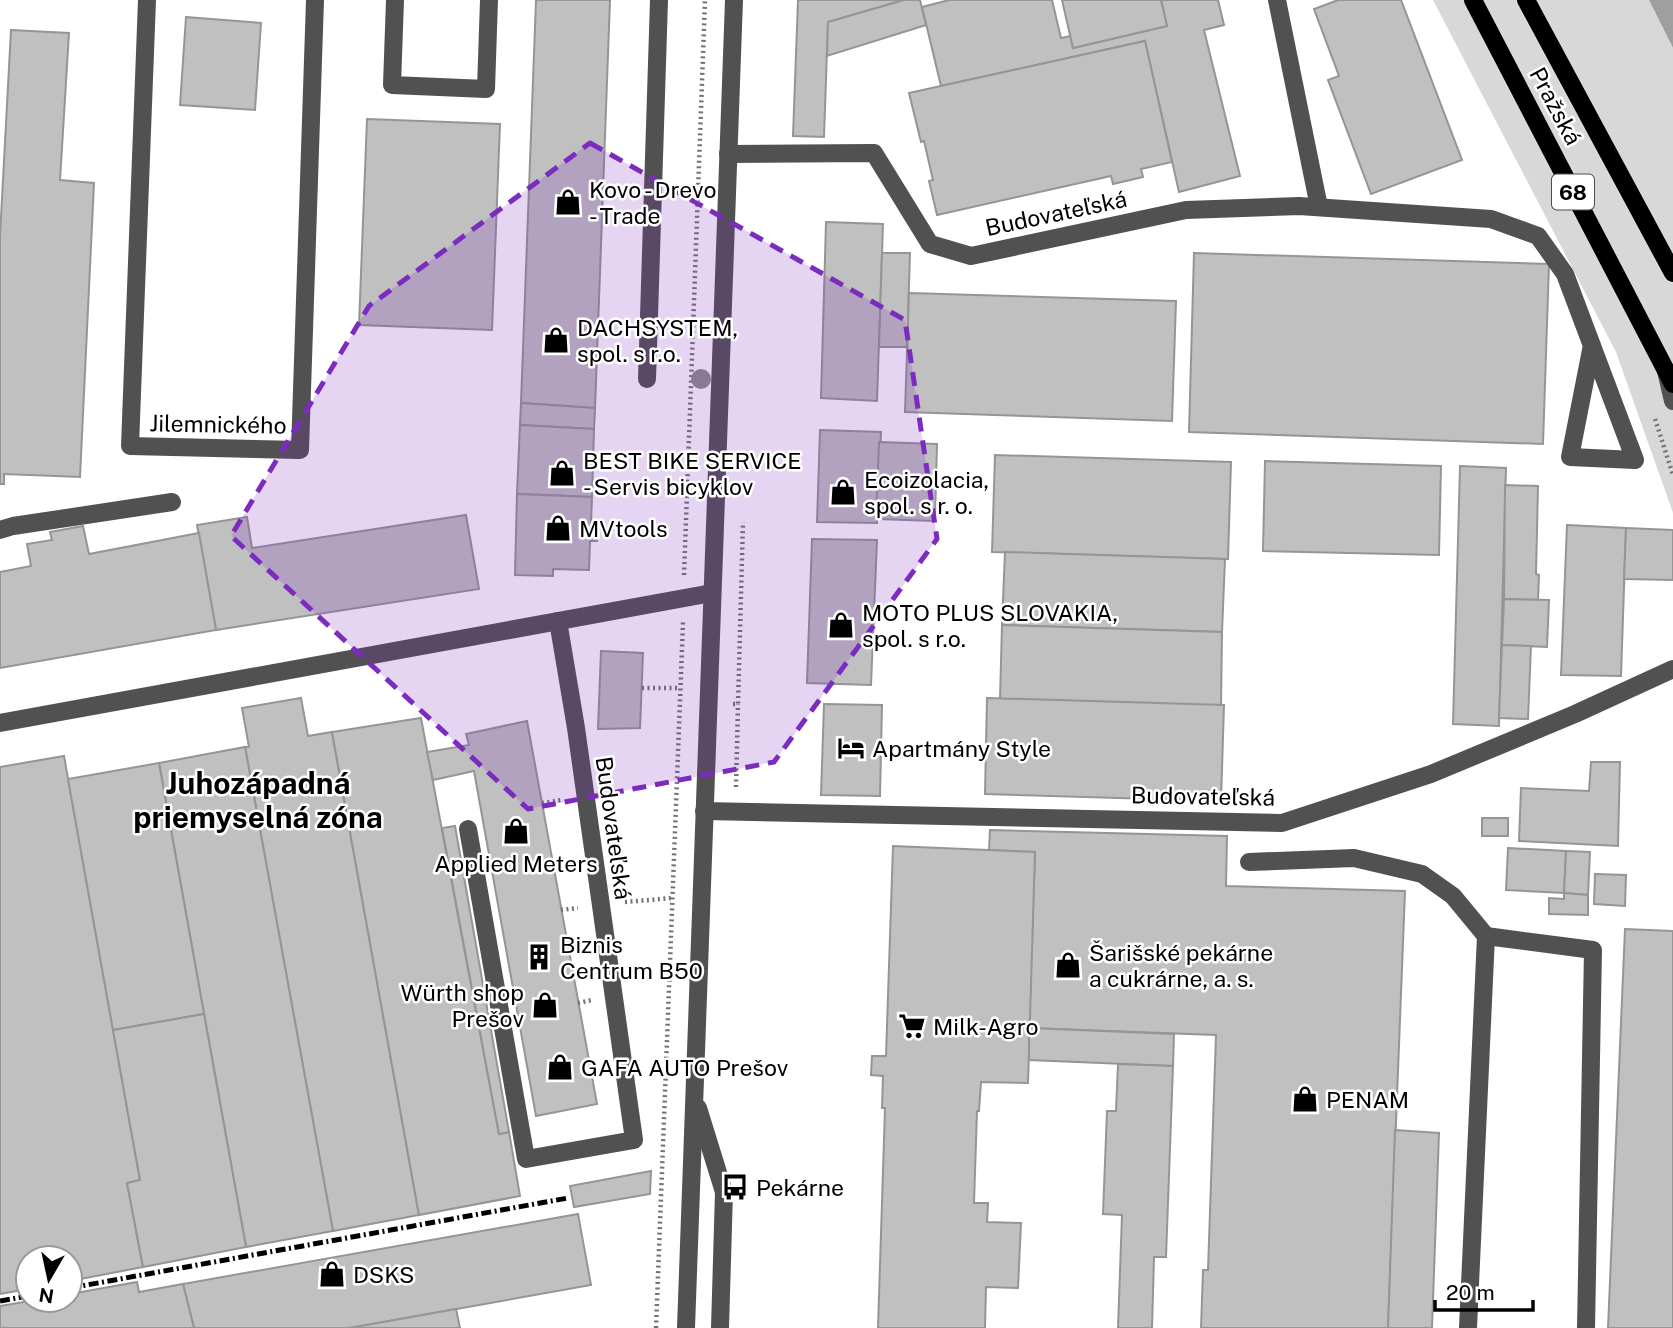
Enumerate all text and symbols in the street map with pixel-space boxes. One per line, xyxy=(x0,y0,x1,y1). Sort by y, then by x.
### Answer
street label: Pražská xyxy=(1524,63,1588,149)
road number: 68 xyxy=(1552,174,1594,210)
place label: Kovo - Drevo - Trade xyxy=(589,176,716,229)
street label: Budovateľská xyxy=(983,185,1129,241)
shop icon: Kovo - Drevo - Trade xyxy=(553,187,583,217)
place label: DACHSYSTEM, spol. s r.o. xyxy=(577,314,738,367)
shop icon: DACHSYSTEM, spol. s r.o. xyxy=(541,325,571,355)
street label: Jilemnického xyxy=(149,409,287,439)
place label: BEST BIKE SERVICE - Servis bicyklov xyxy=(583,447,802,500)
shop icon: BEST BIKE SERVICE - Servis bicyklov xyxy=(547,458,577,488)
place label: Ecoizolacia, spol. s r. o. xyxy=(864,466,989,519)
shop icon: Ecoizolacia, spol. s r. o. xyxy=(828,477,858,507)
shop icon: MVtools xyxy=(543,513,573,543)
place label: MVtools xyxy=(579,515,668,542)
place label: MOTO PLUS SLOVAKIA, spol. s r.o. xyxy=(862,599,1118,652)
shop icon: MOTO PLUS SLOVAKIA, spol. s r.o. xyxy=(826,610,856,640)
hotel icon: Apartmány Style xyxy=(836,733,866,763)
place label: Apartmány Style xyxy=(872,735,1051,762)
street label: Budovateľská xyxy=(591,755,637,901)
district label: Juhozápadná priemyselná zóna xyxy=(133,765,383,835)
street label: Budovateľská xyxy=(1131,781,1275,811)
shop icon: Applied Meters xyxy=(501,816,531,846)
place label: Applied Meters xyxy=(434,850,598,877)
place label: Biznis Centrum B50 xyxy=(560,931,703,984)
place label: Šarišské pekárne a cukrárne, a. s. xyxy=(1089,939,1273,992)
building icon: Biznis Centrum B50 xyxy=(524,942,554,972)
shop icon: Šarišské pekárne a cukrárne, a. s. xyxy=(1053,950,1083,980)
place label: Würth shop Prešov xyxy=(401,979,524,1032)
shop icon: Würth shop Prešov xyxy=(530,990,560,1020)
supermarket icon: Milk-Agro xyxy=(897,1011,927,1041)
place label: Milk-Agro xyxy=(933,1013,1038,1040)
shop icon: GAFA AUTO Prešov xyxy=(545,1052,575,1082)
place label: GAFA AUTO Prešov xyxy=(581,1054,789,1081)
shop icon: PENAM xyxy=(1290,1084,1320,1114)
place label: PENAM xyxy=(1326,1086,1409,1113)
bus stop icon: Pekárne xyxy=(720,1172,750,1202)
place label: Pekárne xyxy=(756,1174,844,1201)
north arrow xyxy=(14,1244,84,1314)
shop icon: DSKS xyxy=(317,1259,347,1289)
place label: DSKS xyxy=(353,1261,415,1288)
scale bar xyxy=(1435,1268,1533,1312)
text: 20 m xyxy=(1446,1280,1495,1305)
text: N xyxy=(37,1284,55,1308)

